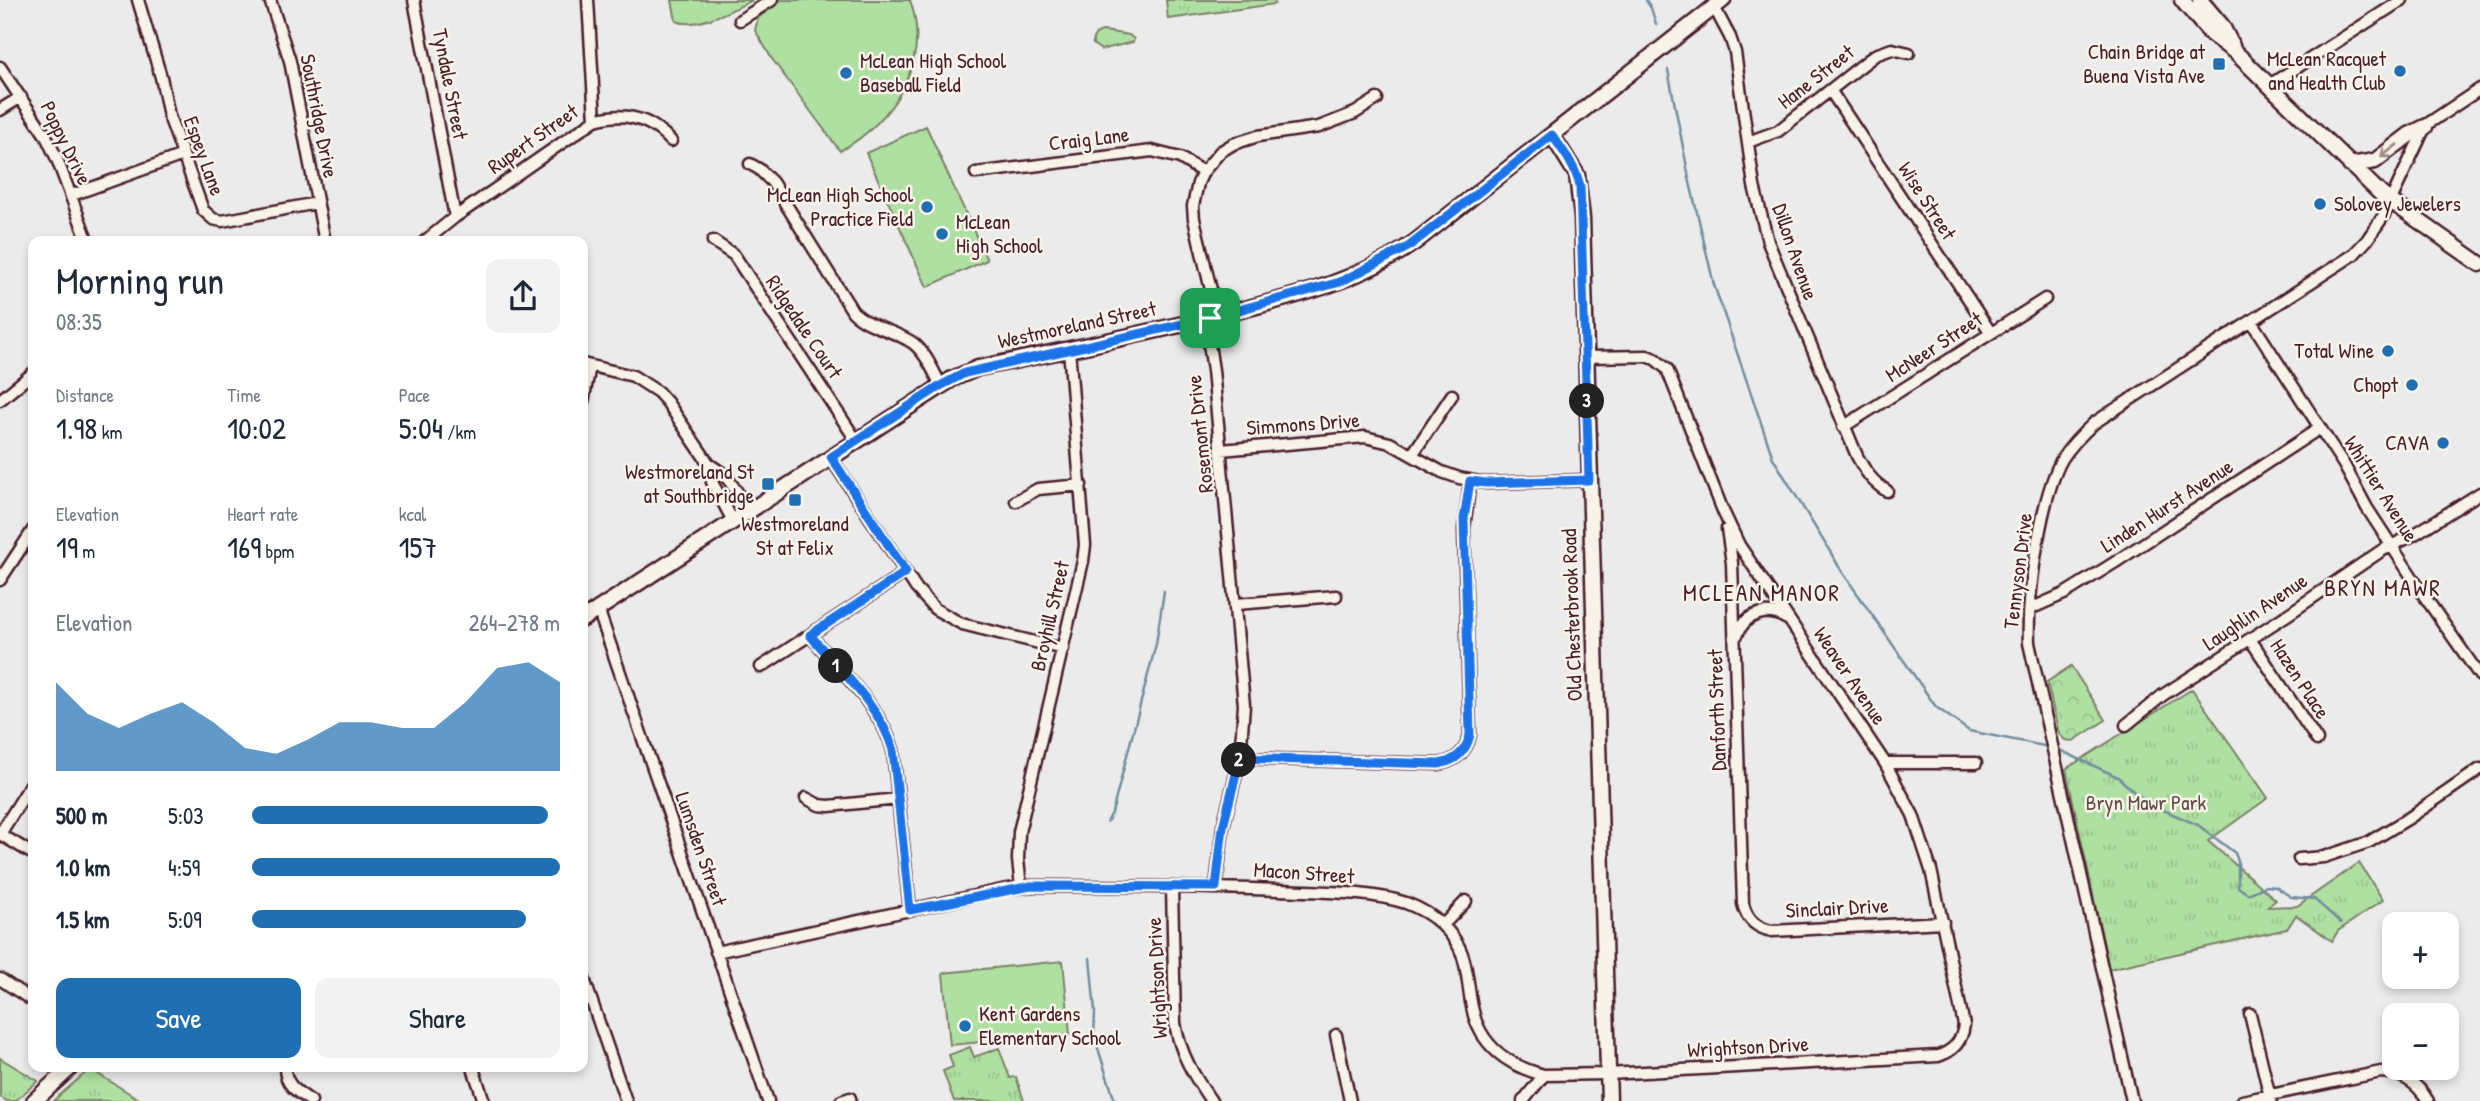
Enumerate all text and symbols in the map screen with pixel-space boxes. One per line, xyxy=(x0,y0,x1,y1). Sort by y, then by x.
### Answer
street label: Tyndale Street xyxy=(426,26,476,143)
street label: Hane Street xyxy=(1771,37,1861,116)
place label: Chain Bridge at Buena Vista Ave xyxy=(2083,37,2206,90)
place label: McLean Racquet and Health Club xyxy=(2267,44,2387,97)
place label: McLean High School Baseball Field xyxy=(860,46,1006,99)
street label: Southridge Drive xyxy=(293,51,346,180)
marker: Chain Bridge at Buena Vista Ave xyxy=(2211,56,2227,72)
marker: McLean Racquet and Health Club xyxy=(2392,63,2408,79)
marker: McLean High School Baseball Field xyxy=(838,65,854,81)
street label: Poppy Drive xyxy=(34,96,99,189)
street label: Rupert Street xyxy=(482,96,584,180)
street label: Espey Lane xyxy=(177,112,232,199)
street label: Craig Lane xyxy=(1047,119,1131,158)
one-way arrow xyxy=(2380,143,2399,158)
street label: Wise Street xyxy=(1891,156,1964,246)
place label: McLean High School Practice Field xyxy=(767,180,913,233)
place label: Solovey Jewelers xyxy=(2334,189,2461,218)
marker: Solovey Jewelers xyxy=(2312,196,2328,212)
marker: McLean High School Practice Field xyxy=(919,199,935,215)
street label: Dillon Avenue xyxy=(1766,200,1825,304)
place label: McLean High School xyxy=(956,207,1043,260)
marker: McLean High School xyxy=(934,226,950,242)
text: Morning run xyxy=(56,254,224,306)
button: share xyxy=(486,259,560,333)
street label: Ridgedale Court xyxy=(759,269,850,385)
pin xyxy=(1180,288,1240,348)
street label: Westmoreland Street xyxy=(995,293,1159,355)
icon: arrive xyxy=(1191,299,1229,337)
street label: McNeer Street xyxy=(1880,304,1989,389)
text: 08:35 xyxy=(56,306,102,337)
place label: Total Wine xyxy=(2294,336,2374,365)
marker: Total Wine xyxy=(2380,343,2396,359)
place label: Chopt xyxy=(2353,370,2399,399)
street label: Rosemont Drive xyxy=(1179,374,1220,494)
marker: Chopt xyxy=(2404,377,2420,393)
text: Distance xyxy=(56,382,114,408)
text: Time xyxy=(227,382,261,408)
text: Pace xyxy=(399,382,430,408)
pin: 3 xyxy=(1570,384,1604,418)
text: 3 xyxy=(1582,387,1591,413)
street label: Simmons Drive xyxy=(1245,405,1360,442)
text: 1.98 xyxy=(56,408,97,448)
text: 10:02 xyxy=(227,408,286,448)
text: 5:04 xyxy=(399,408,443,448)
text: km xyxy=(97,419,123,445)
text: /km xyxy=(443,419,476,445)
place label: CAVA xyxy=(2385,428,2429,457)
street label: Whittier Avenue xyxy=(2337,430,2426,547)
marker: CAVA xyxy=(2435,435,2451,451)
street label: Linden Hurst Avenue xyxy=(2095,452,2239,559)
place label: Westmoreland St at Southbridge xyxy=(625,457,755,510)
marker: Westmoreland St at Southbridge xyxy=(760,476,776,492)
marker: Westmoreland St at Felix xyxy=(787,492,803,508)
text: Elevation xyxy=(56,501,119,527)
text: Heart rate xyxy=(227,501,298,527)
text: kcal xyxy=(399,501,426,527)
place label: Westmoreland St at Felix xyxy=(741,509,849,562)
street label: Tennyson Drive xyxy=(1996,511,2039,630)
text: 19 xyxy=(56,527,78,567)
text: 169 xyxy=(227,527,261,567)
text: 157 xyxy=(399,527,437,567)
street label: Old Chesterbrook Road xyxy=(1554,528,1589,702)
text: m xyxy=(78,538,95,564)
text: bpm xyxy=(261,538,294,564)
street label: Broyhill Street xyxy=(1023,557,1076,674)
street label: Laughlin Avenue xyxy=(2197,566,2313,657)
district label: BRYN MAWR xyxy=(2324,572,2442,603)
district label: MCLEAN MANOR xyxy=(1683,577,1841,608)
text: Elevation xyxy=(56,607,132,638)
text: 264–278 m xyxy=(469,607,560,638)
street label: Weaver Avenue xyxy=(1807,621,1894,730)
street label: Hazen Place xyxy=(2264,633,2337,724)
pin: 1 xyxy=(818,648,854,684)
street label: Danforth Street xyxy=(1700,648,1733,771)
text: 1 xyxy=(832,652,839,678)
pin: 2 xyxy=(1222,742,1256,778)
text: 2 xyxy=(1234,746,1243,772)
street label: Lumsden Street xyxy=(668,788,735,910)
park label: Bryn Mawr Park xyxy=(2086,788,2207,817)
text: 500 m xyxy=(56,800,107,831)
text: 5:03 xyxy=(168,800,204,831)
text: 1.0 km xyxy=(56,852,110,883)
text: 4:59 xyxy=(168,852,200,883)
street label: Macon Street xyxy=(1253,855,1356,891)
street label: Sinclair Drive xyxy=(1785,890,1889,925)
text: 1.5 km xyxy=(56,904,109,935)
text: 5:09 xyxy=(168,904,202,935)
map controls xyxy=(2382,912,2459,1080)
button: + xyxy=(2382,912,2459,989)
street label: Wrightson Drive xyxy=(1139,917,1174,1039)
button: Save xyxy=(56,978,301,1058)
button: Share xyxy=(315,978,560,1058)
place label: Kent Gardens Elementary School xyxy=(979,999,1121,1052)
button: − xyxy=(2382,1003,2459,1080)
marker: Kent Gardens Elementary School xyxy=(957,1018,973,1034)
street label: Wrightson Drive xyxy=(1687,1029,1809,1064)

